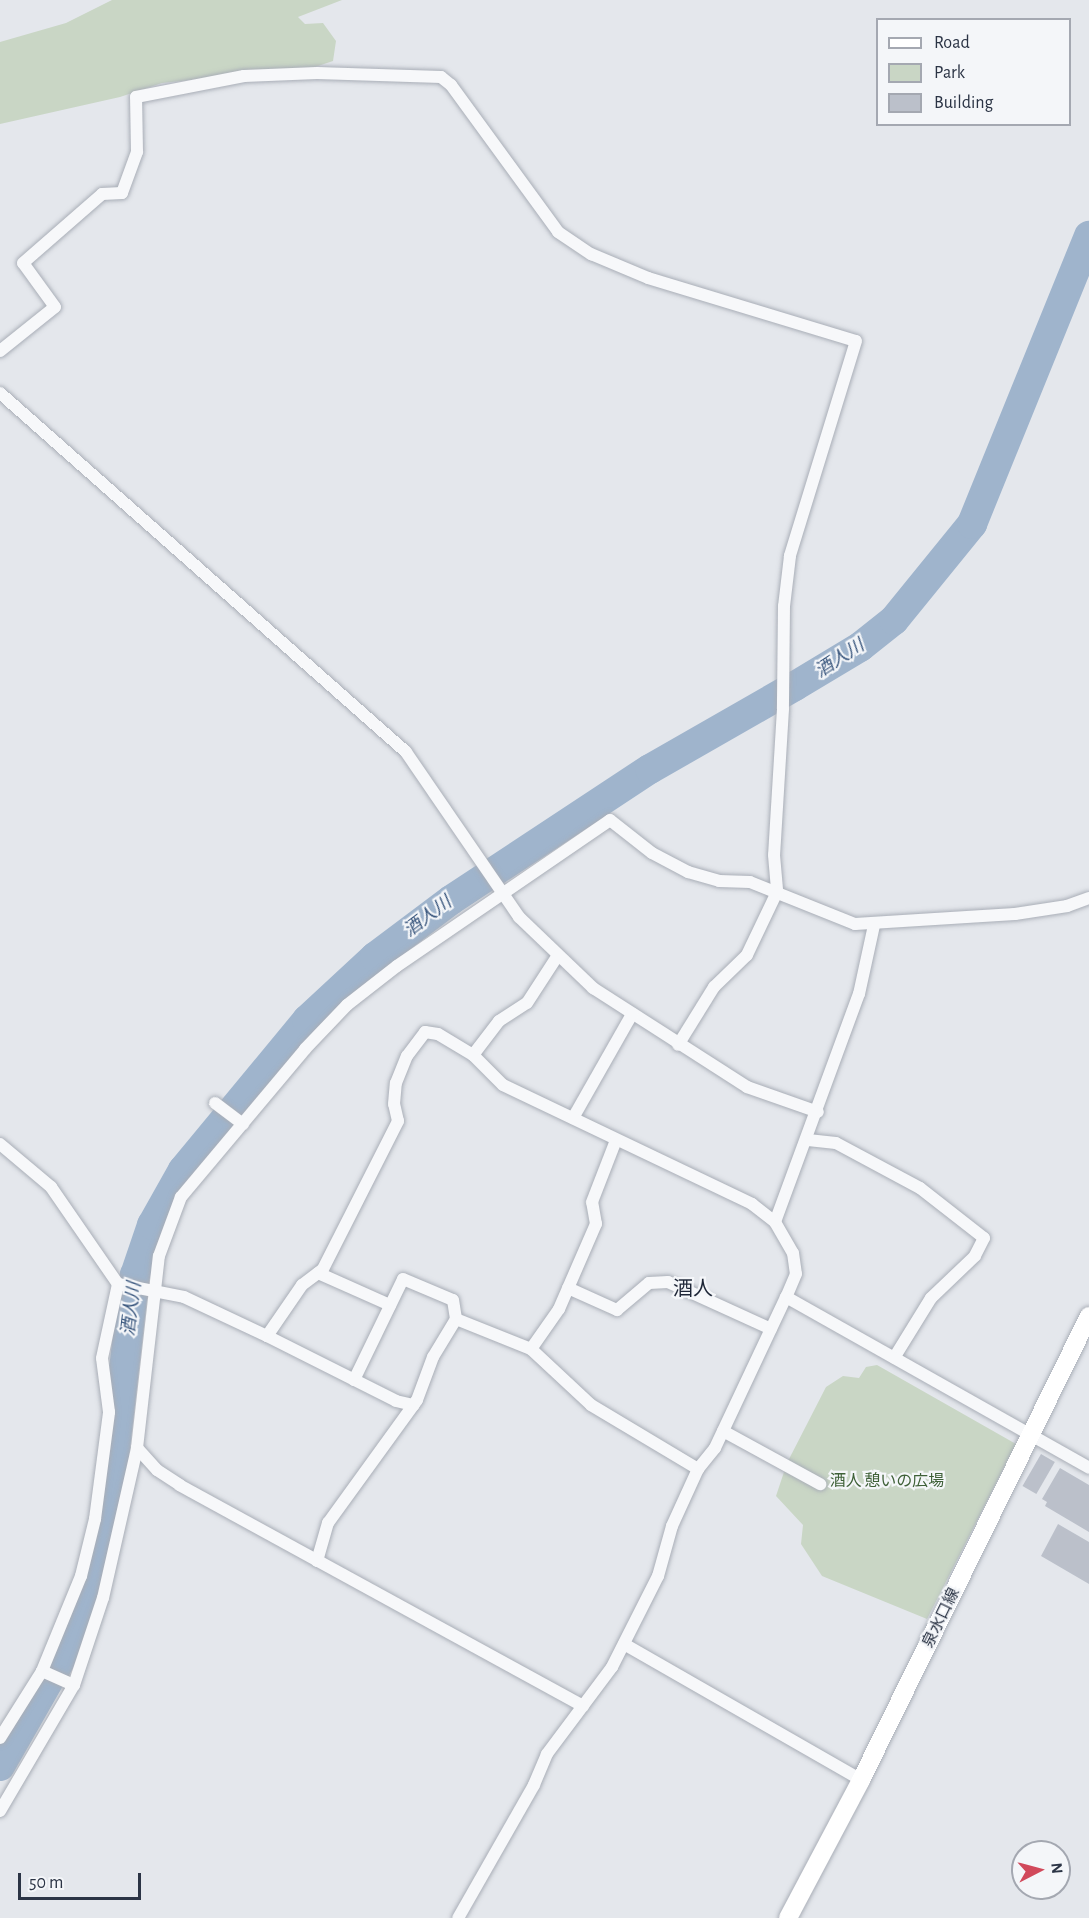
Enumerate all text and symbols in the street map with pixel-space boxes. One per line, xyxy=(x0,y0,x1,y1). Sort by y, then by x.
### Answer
legend xyxy=(876,18,1071,126)
text: Road xyxy=(934,34,970,52)
text: Park xyxy=(934,64,965,82)
text: Building xyxy=(934,94,993,112)
water label: 酒人川 xyxy=(811,635,869,683)
water label: 酒人川 xyxy=(400,892,456,942)
district label: 酒人 xyxy=(673,1277,713,1301)
water label: 酒人川 xyxy=(118,1281,146,1337)
park label: 酒人 憩いの広場 xyxy=(830,1471,944,1491)
street label: 泉水口線 xyxy=(918,1585,964,1651)
north arrow xyxy=(1011,1840,1071,1900)
scale bar xyxy=(21,1861,144,1899)
text: N xyxy=(1048,1862,1065,1875)
text: 50 m xyxy=(29,1874,63,1892)

